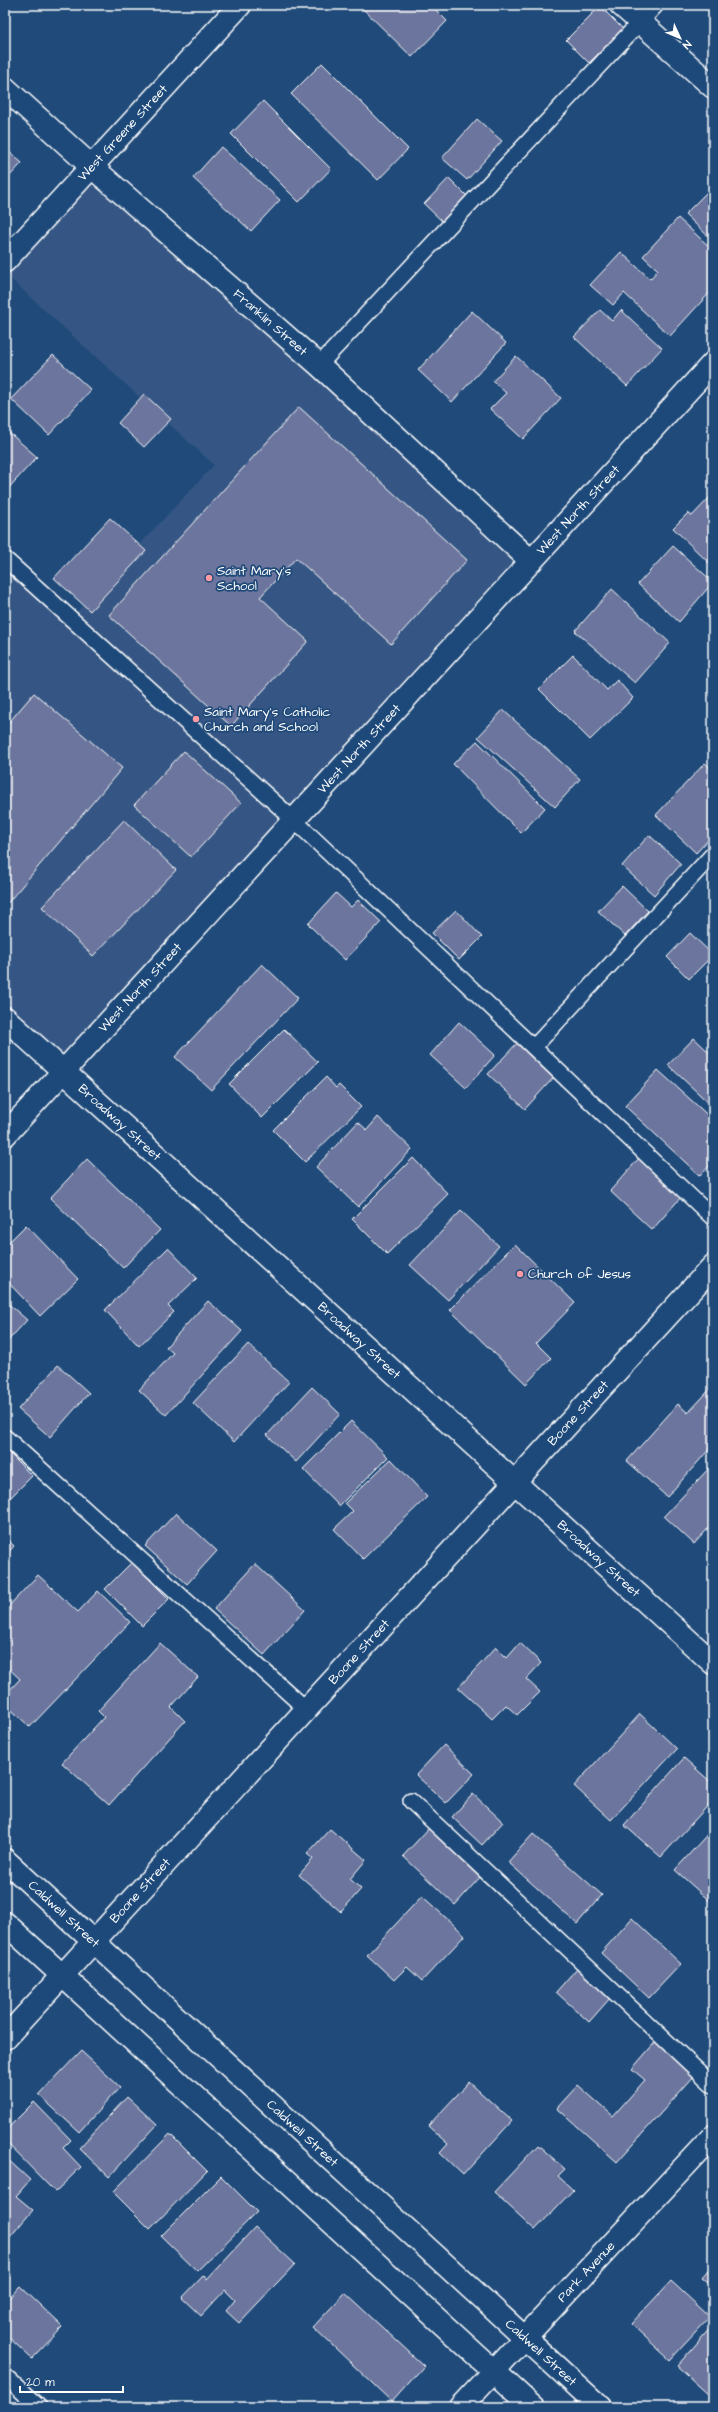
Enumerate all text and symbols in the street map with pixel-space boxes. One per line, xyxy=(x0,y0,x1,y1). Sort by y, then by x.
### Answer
north arrow xyxy=(660,18,700,58)
text: N xyxy=(679,37,695,52)
street label: West Greene Street xyxy=(74,80,172,185)
street label: Franklin Street xyxy=(229,285,312,360)
street label: West North Street xyxy=(532,461,625,559)
place label: Saint Mary’s School xyxy=(217,562,292,595)
marker: Saint Mary’s School xyxy=(204,573,214,583)
street label: West North Street xyxy=(313,699,406,798)
place label: Saint Mary’s Catholic Church and School xyxy=(204,703,330,736)
marker: Saint Mary’s Catholic Church and School xyxy=(191,714,201,724)
street label: West North Street xyxy=(94,938,187,1036)
street label: Broadway Street xyxy=(74,1080,166,1165)
place label: Church of Jesus xyxy=(528,1265,632,1283)
marker: Church of Jesus xyxy=(515,1269,525,1279)
street label: Broadway Street xyxy=(314,1298,405,1384)
street label: Boone Street xyxy=(544,1376,613,1450)
street label: Broadway Street xyxy=(553,1516,645,1602)
street label: Boone Street xyxy=(325,1615,394,1688)
street label: Boone Street xyxy=(106,1853,175,1927)
street label: Caldwell Street xyxy=(24,1877,104,1952)
street label: Caldwell Street xyxy=(263,2096,343,2172)
street label: Park Avenue xyxy=(553,2237,619,2306)
street label: Caldwell Street xyxy=(501,2315,581,2391)
scale bar xyxy=(20,2368,123,2394)
text: 20 m xyxy=(26,2374,55,2391)

